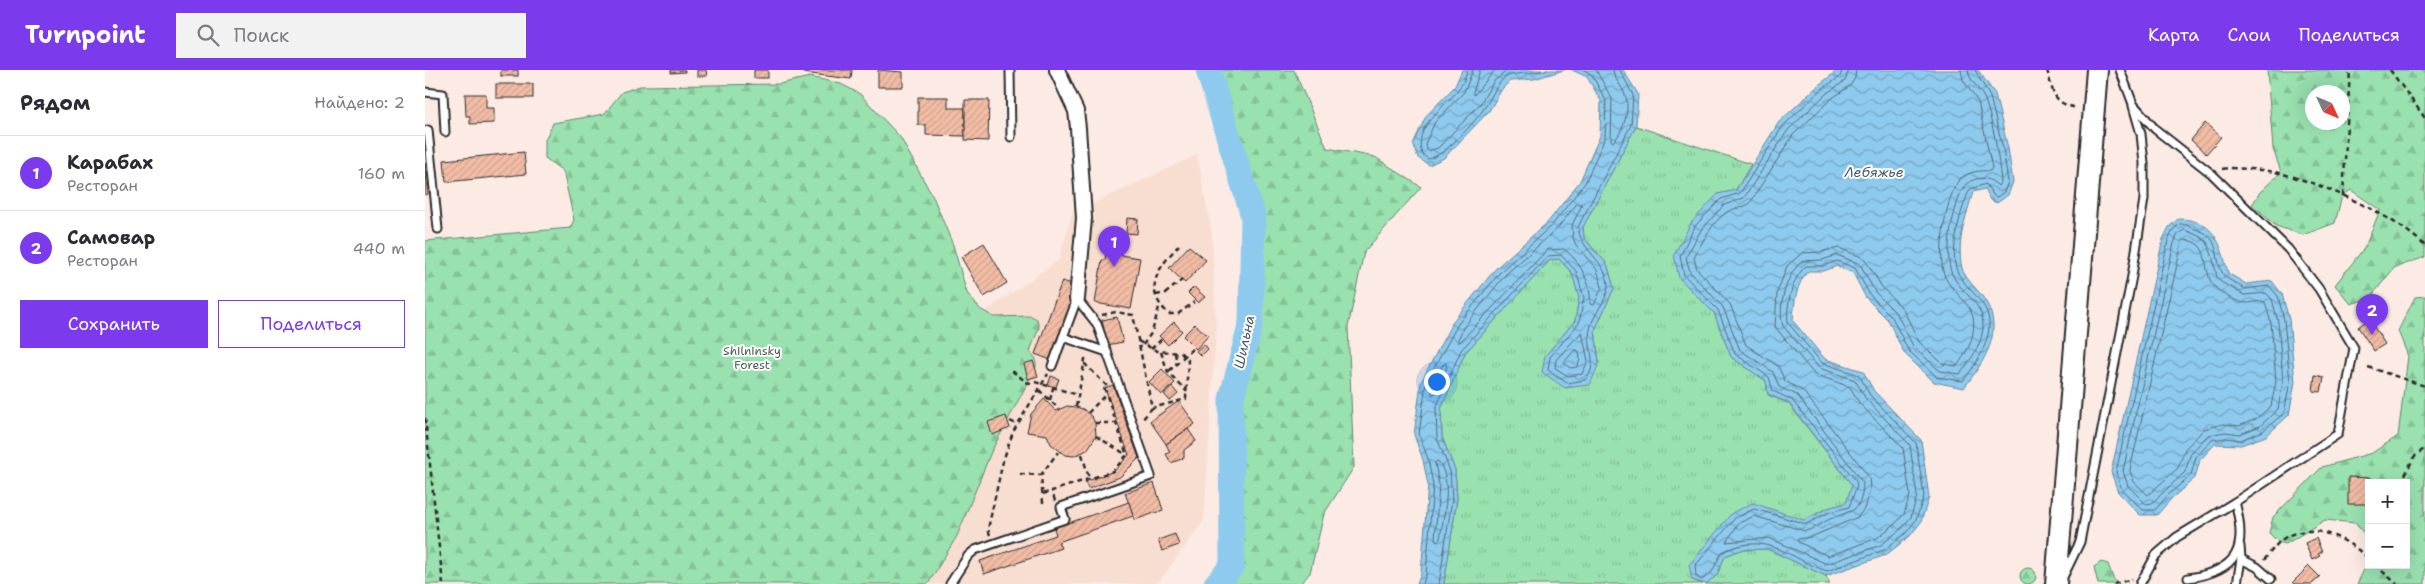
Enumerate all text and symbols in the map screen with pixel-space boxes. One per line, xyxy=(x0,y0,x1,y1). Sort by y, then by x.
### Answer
search box xyxy=(176,13,526,58)
text: Turnpoint xyxy=(25,19,146,51)
icon: search xyxy=(194,21,222,49)
text: Поиск xyxy=(234,23,289,48)
text: Карта xyxy=(2148,23,2199,47)
text: Слои xyxy=(2227,23,2271,47)
text: Поделиться xyxy=(2299,23,2400,47)
north arrow xyxy=(2305,85,2350,130)
text: Рядом xyxy=(20,89,90,117)
text: Найдено: 2 xyxy=(314,92,405,113)
text: Карабах xyxy=(67,150,153,175)
text: 1 xyxy=(32,163,40,184)
text: 160 m xyxy=(358,163,405,184)
water label: Лебяжье xyxy=(1843,163,1904,181)
text: Ресторан xyxy=(67,175,138,196)
text: Самовар xyxy=(67,225,155,250)
pin: 1 xyxy=(1098,226,1130,267)
text: 2 xyxy=(30,238,42,259)
text: 440 m xyxy=(353,238,405,259)
text: Ресторан xyxy=(67,250,138,271)
pin: 2 xyxy=(2356,294,2388,335)
button: Сохранить xyxy=(20,300,208,348)
button: Поделиться xyxy=(218,300,405,348)
water label: Шильна xyxy=(1230,314,1258,370)
park label: Shilninsky Forest xyxy=(723,343,781,373)
your location xyxy=(1424,369,1450,395)
map controls xyxy=(2365,479,2410,569)
button: + xyxy=(2365,479,2410,524)
button: − xyxy=(2365,524,2410,569)

